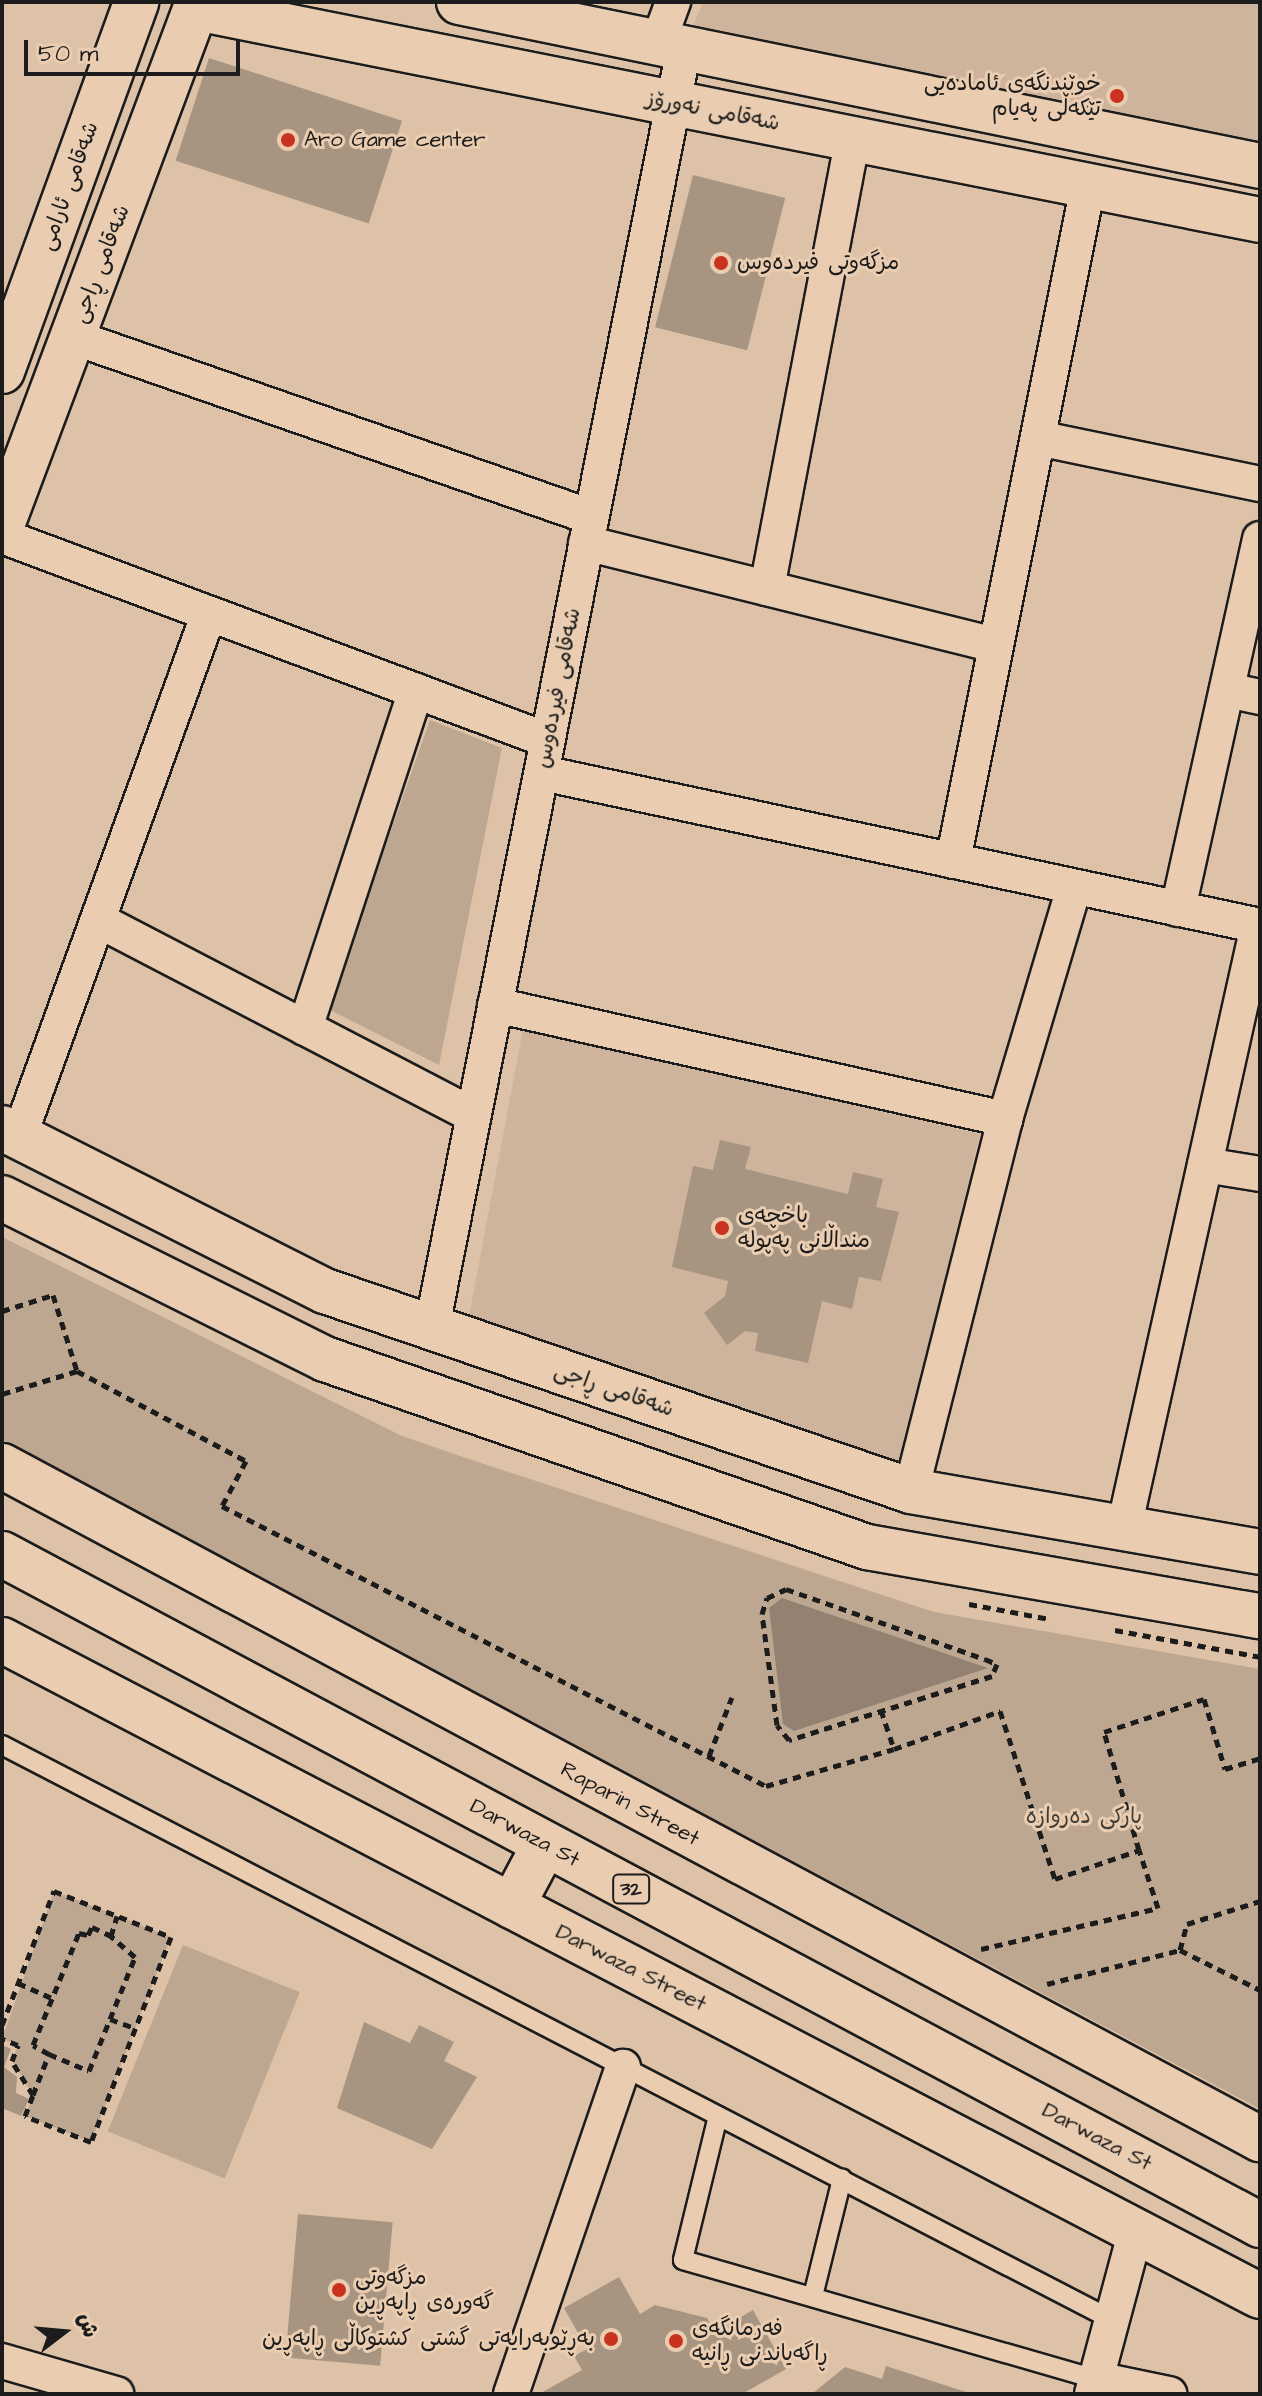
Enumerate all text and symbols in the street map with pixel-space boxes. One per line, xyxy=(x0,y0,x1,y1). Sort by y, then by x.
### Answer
scale bar xyxy=(28,24,244,74)
text: 50 m xyxy=(38,37,98,71)
place label: خوێندنگەی ئامادەیی تێکەڵی پەیام xyxy=(924,70,1101,122)
street label: شەقامی نەورۆز xyxy=(644,85,782,137)
marker: خوێندنگەی ئامادەیی تێکەڵی پەیام xyxy=(1108,87,1126,105)
street label: شەقامی ئارامی xyxy=(33,118,105,254)
place label: Aro Game center xyxy=(304,127,485,153)
marker: Aro Game center xyxy=(279,131,297,149)
street label: شەقامی ڕاجی xyxy=(66,201,136,327)
place label: مزگەوتی فیردەوس xyxy=(737,250,899,276)
marker: مزگەوتی فیردەوس xyxy=(712,254,730,272)
street label: شەقامی فیردەوس xyxy=(530,606,586,770)
place label: باخچەی منداڵانی پەپولە xyxy=(738,1202,870,1254)
marker: باخچەی منداڵانی پەپولە xyxy=(713,1219,731,1237)
street label: شەقامی ڕاجی xyxy=(551,1357,677,1423)
street label: Raparin Street xyxy=(556,1756,704,1852)
street label: Darwaza St xyxy=(466,1793,584,1873)
park label: پارکی دەروازە xyxy=(1026,1804,1142,1830)
road number: 32 xyxy=(611,1873,651,1905)
street label: Darwaza Street xyxy=(551,1919,711,2017)
street label: Darwaza St xyxy=(1038,2097,1156,2177)
place label: مزگەوتی گەورەی ڕاپەڕین xyxy=(355,2264,494,2316)
marker: مزگەوتی گەورەی ڕاپەڕین xyxy=(330,2281,348,2299)
north arrow xyxy=(24,2292,104,2372)
text: ش xyxy=(69,2309,106,2341)
place label: فەرمانگەی ڕاگەیاندنی ڕانیە xyxy=(692,2315,828,2366)
place label: بەڕێوبەرایەتی گشتی کشتوکاڵی ڕاپەڕین xyxy=(262,2326,595,2352)
marker: بەڕێوبەرایەتی گشتی کشتوکاڵی ڕاپەڕین xyxy=(602,2330,620,2348)
marker: فەرمانگەی ڕاگەیاندنی ڕانیە xyxy=(667,2332,685,2350)

